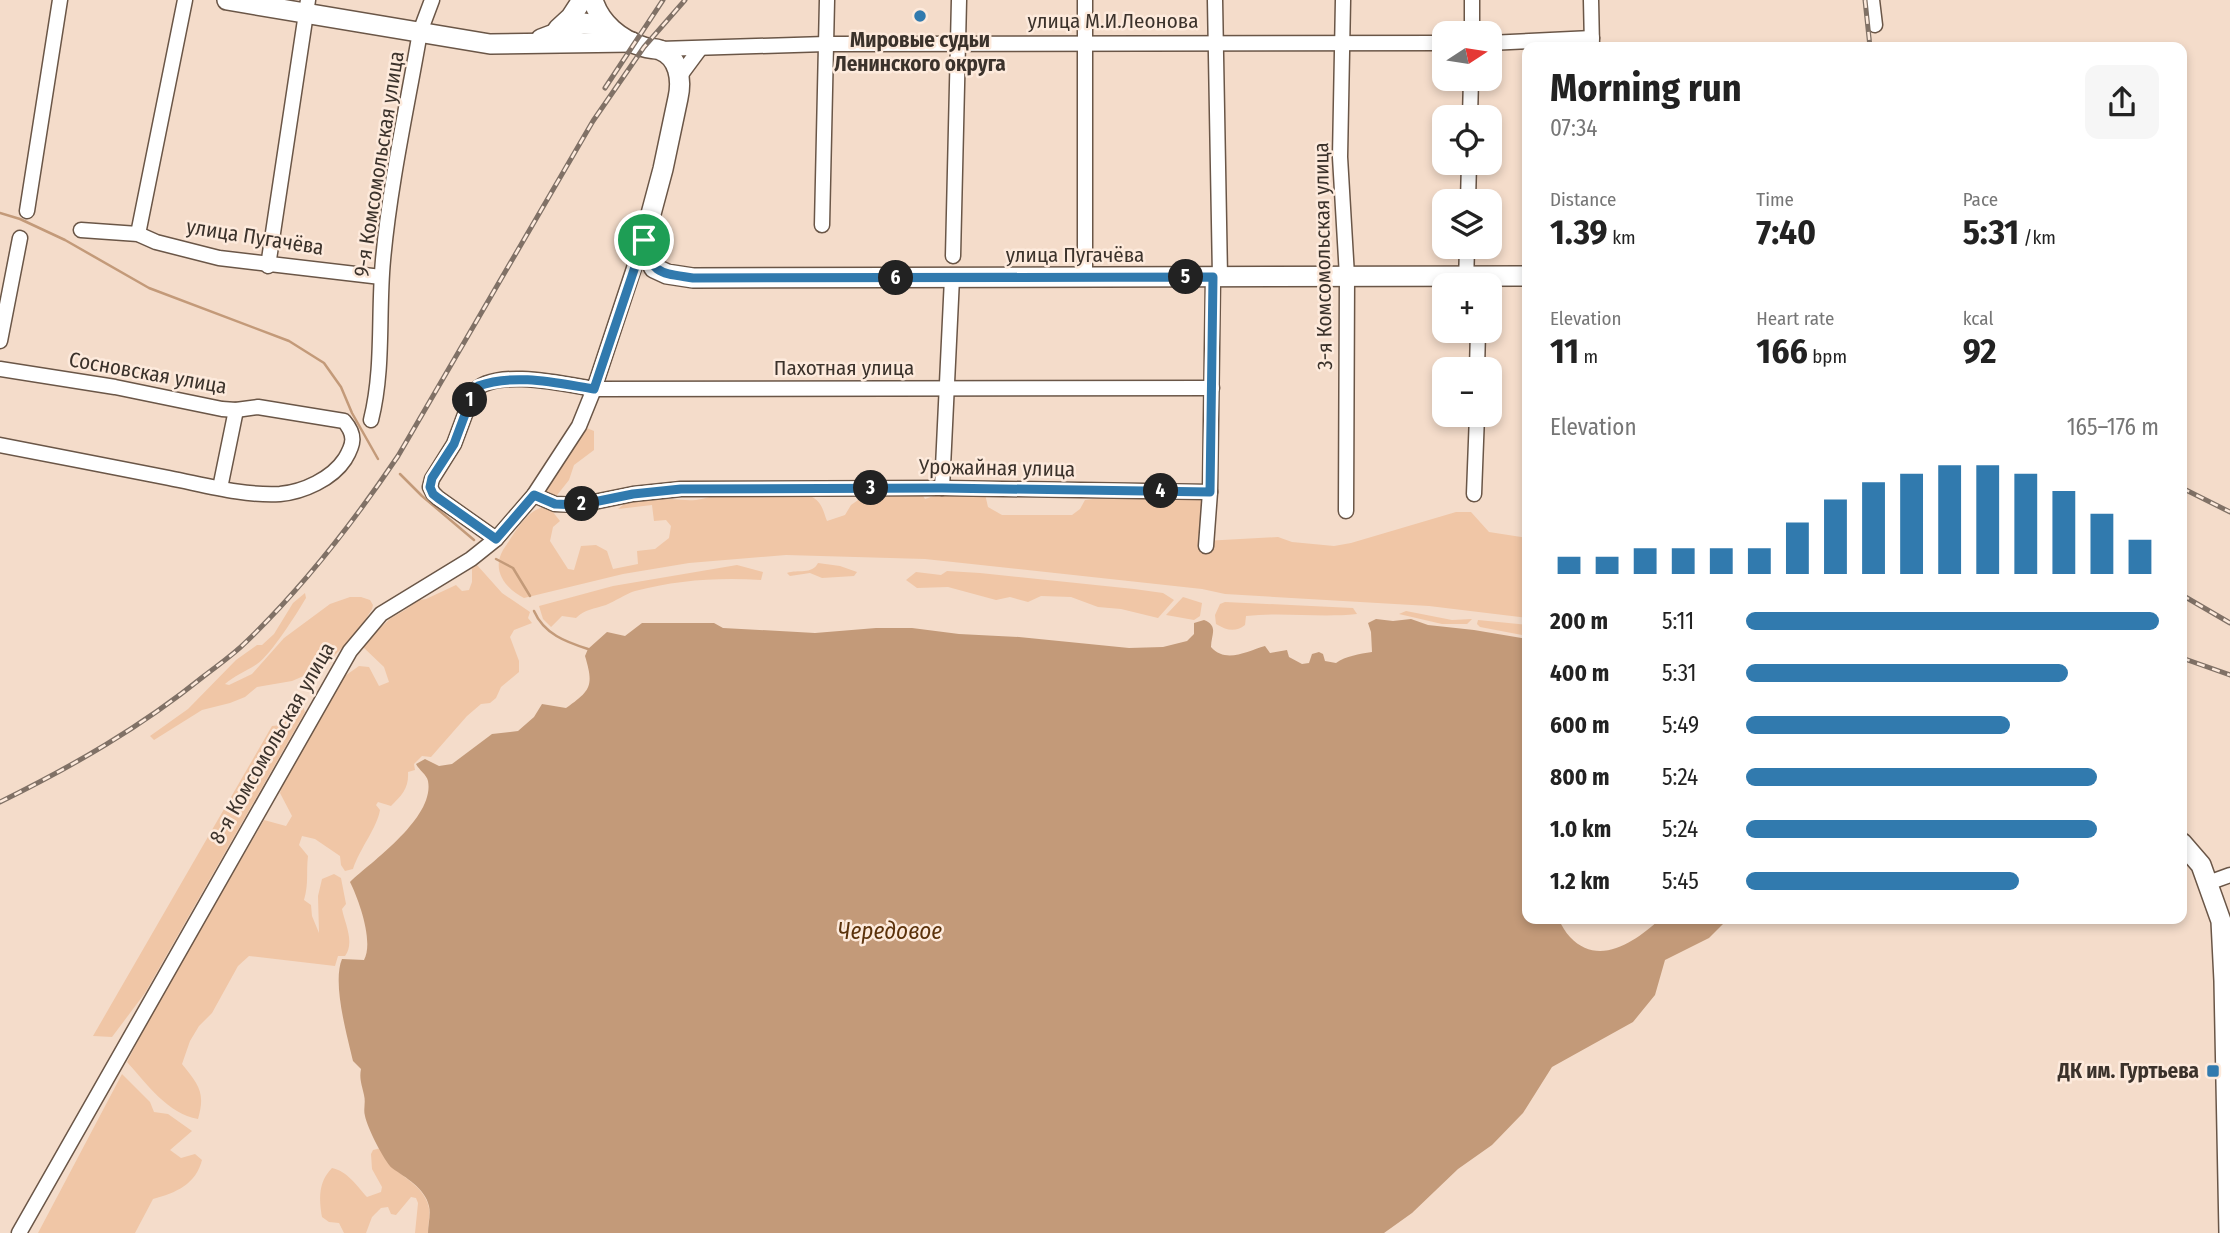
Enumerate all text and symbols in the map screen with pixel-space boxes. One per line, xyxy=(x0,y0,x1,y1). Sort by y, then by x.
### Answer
marker: Мировые судьи Ленинского округа xyxy=(912,8,928,24)
street label: улица М.И.Леонова xyxy=(1028,8,1198,34)
north arrow xyxy=(1432,21,1502,91)
map controls xyxy=(1432,21,1502,427)
place label: Мировые судьи Ленинского округа xyxy=(834,27,1006,77)
street label: 9-я Комсомольская улица xyxy=(348,49,410,279)
text: Morning run xyxy=(1550,65,1742,111)
button: share xyxy=(2085,65,2159,139)
button: locate xyxy=(1432,105,1502,175)
text: 07:34 xyxy=(1550,114,1597,142)
street label: 3-я Комсомольская улица xyxy=(1308,142,1338,370)
text: Distance xyxy=(1550,188,1617,211)
text: Time xyxy=(1756,188,1794,211)
text: Pace xyxy=(1963,188,1998,211)
button: layers xyxy=(1432,189,1502,259)
pin xyxy=(614,210,674,270)
text: 1.39 xyxy=(1550,211,1608,253)
text: 7:40 xyxy=(1756,211,1816,253)
text: 5:31 xyxy=(1963,211,2019,253)
street label: улица Пугачёва xyxy=(185,213,325,261)
icon: arrive xyxy=(625,221,663,259)
text: km xyxy=(1608,226,1636,249)
text: /km xyxy=(2019,226,2056,249)
street label: улица Пугачёва xyxy=(1006,242,1144,268)
pin: 6 xyxy=(878,260,914,296)
pin: 5 xyxy=(1168,260,1204,294)
text: 5 xyxy=(1181,265,1190,288)
text: 6 xyxy=(891,266,900,289)
button: + xyxy=(1432,273,1502,343)
text: Elevation xyxy=(1550,307,1622,330)
text: Heart rate xyxy=(1756,307,1834,330)
text: kcal xyxy=(1963,307,1993,330)
text: 11 xyxy=(1550,330,1579,372)
text: 166 xyxy=(1756,330,1808,372)
text: 92 xyxy=(1963,330,1996,372)
text: m xyxy=(1579,345,1598,368)
text: bpm xyxy=(1808,345,1847,368)
street label: Сосновская улица xyxy=(67,346,229,400)
street label: Пахотная улица xyxy=(774,355,914,381)
button: − xyxy=(1432,357,1502,427)
pin: 1 xyxy=(452,382,488,418)
text: 1 xyxy=(465,388,474,411)
text: Elevation xyxy=(1550,413,1637,441)
text: 165–176 m xyxy=(2067,413,2159,441)
street label: Урожайная улица xyxy=(918,454,1075,482)
pin: 3 xyxy=(854,470,888,505)
pin: 4 xyxy=(1144,474,1178,508)
text: 3 xyxy=(866,476,875,499)
text: 4 xyxy=(1156,479,1165,502)
pin: 2 xyxy=(564,486,600,522)
text: 2 xyxy=(577,492,586,515)
text: 200 m xyxy=(1550,607,1608,635)
text: 5:11 xyxy=(1662,607,1694,635)
street label: 8-я Комсомольская улица xyxy=(204,638,340,848)
text: 400 m xyxy=(1550,659,1609,687)
text: 5:31 xyxy=(1662,659,1696,687)
text: 600 m xyxy=(1550,711,1609,739)
text: 5:49 xyxy=(1662,711,1699,739)
text: 800 m xyxy=(1550,763,1610,791)
text: 5:24 xyxy=(1662,763,1698,791)
text: 1.0 km xyxy=(1550,815,1611,843)
text: 5:24 xyxy=(1662,815,1698,843)
text: 1.2 km xyxy=(1550,867,1610,895)
text: 5:45 xyxy=(1662,867,1699,895)
water label: Чередовое xyxy=(838,917,942,945)
place label: ДК им. Гуртьева xyxy=(2057,1058,2199,1084)
marker: ДК им. Гуртьева xyxy=(2205,1063,2221,1079)

